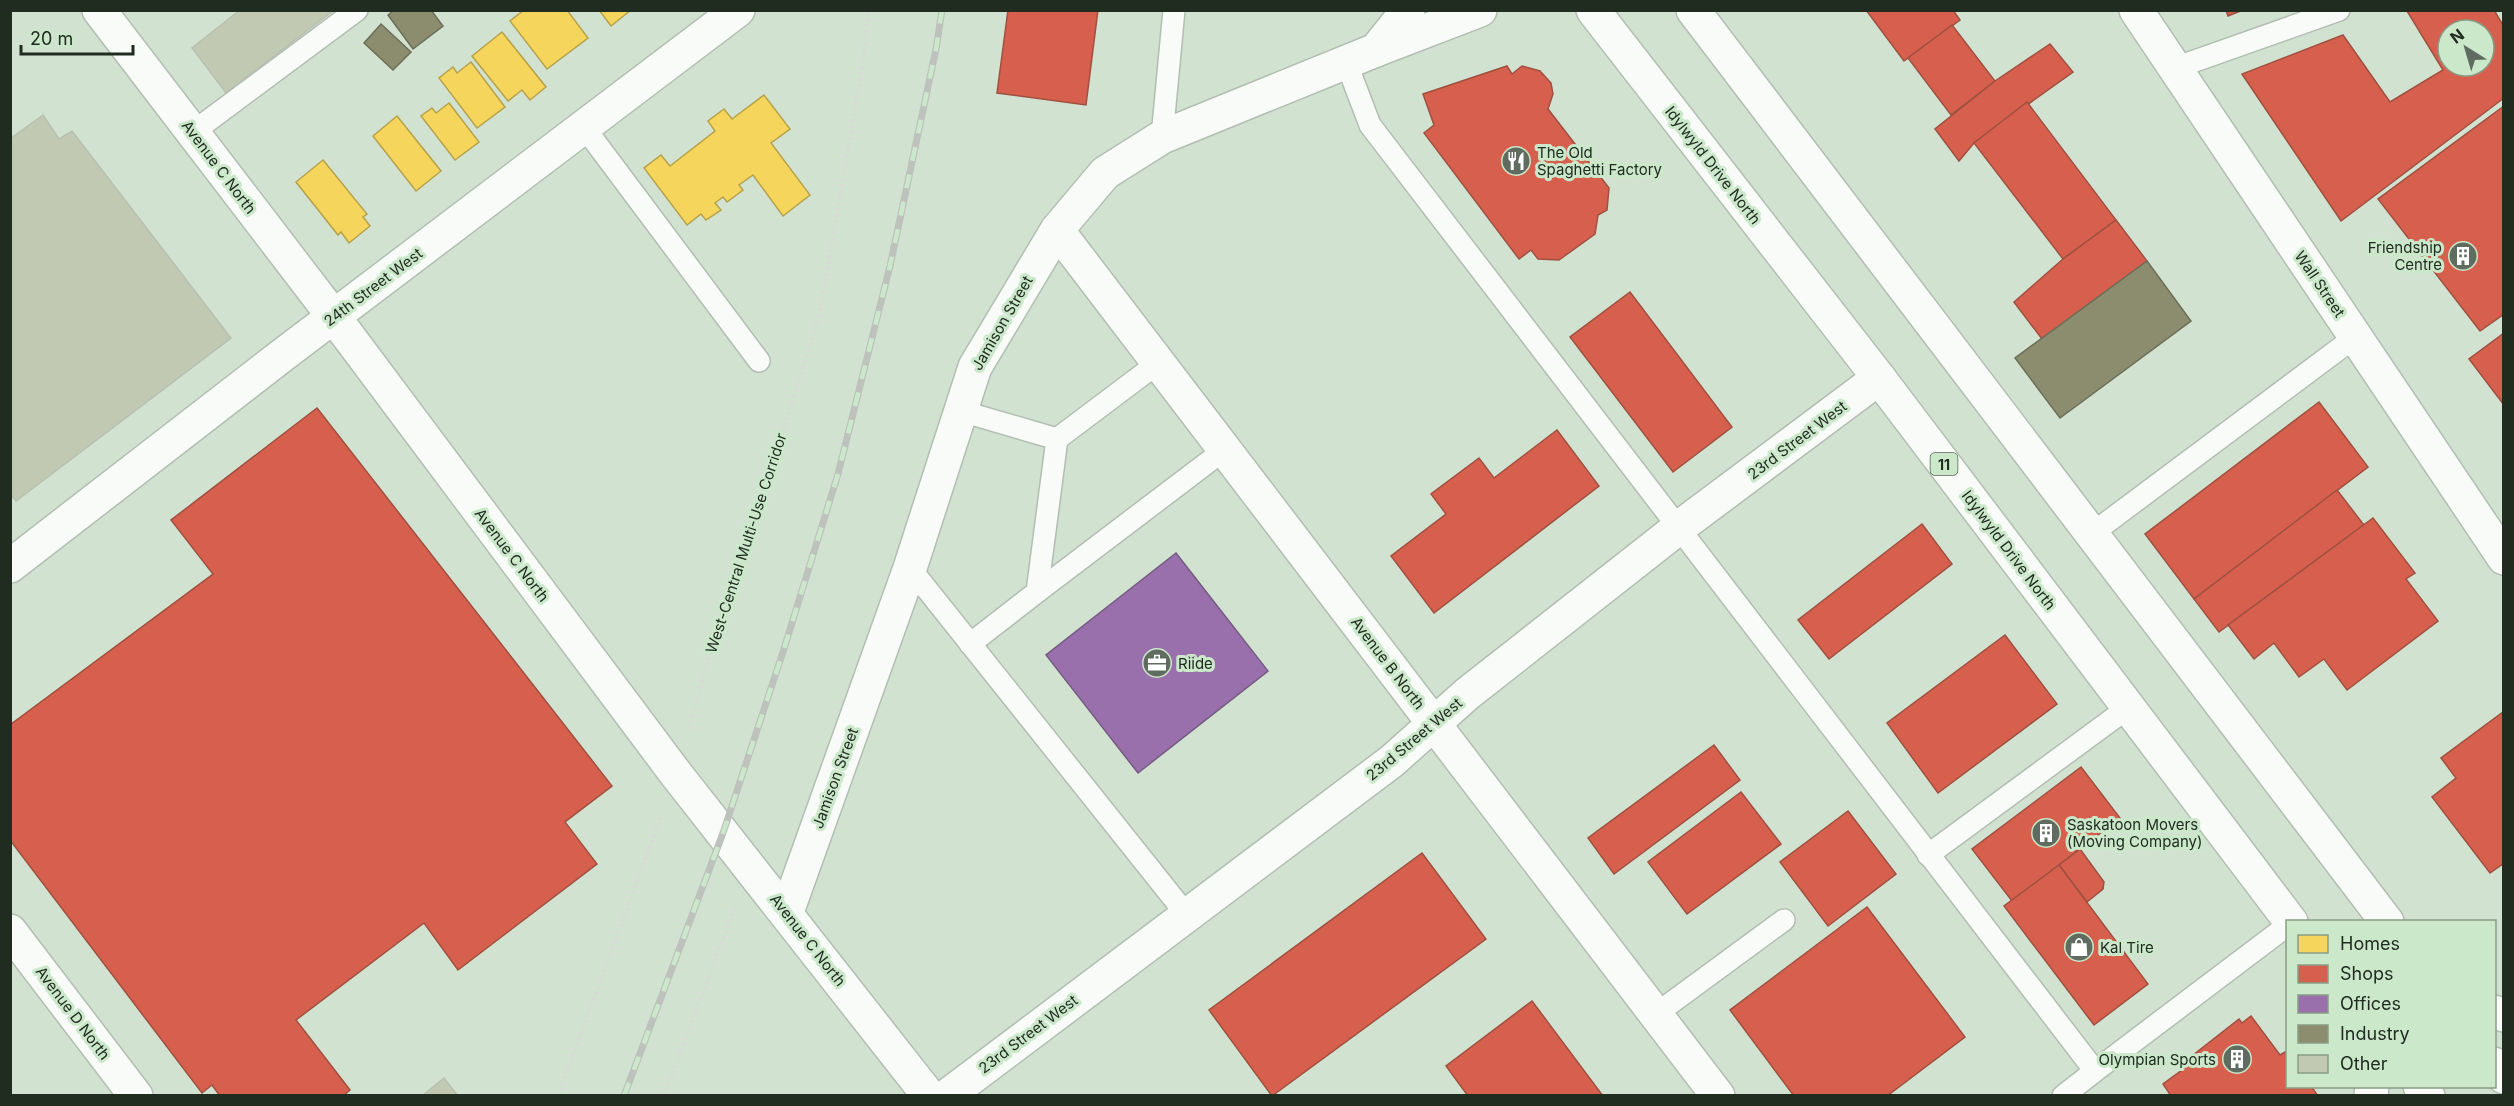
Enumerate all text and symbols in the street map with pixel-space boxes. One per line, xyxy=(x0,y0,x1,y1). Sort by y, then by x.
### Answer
scale bar xyxy=(21,18,134,56)
north arrow xyxy=(2436,18,2496,78)
text: N xyxy=(2446,24,2468,48)
text: 20 m xyxy=(30,28,73,49)
street label: Idylwyld Drive North xyxy=(1661,102,1765,228)
street label: Avenue C North xyxy=(178,117,260,217)
place label: The Old Spaghetti Factory xyxy=(1537,143,1663,179)
restaurant icon: The Old Spaghetti Factory xyxy=(1500,145,1532,177)
place label: Friendship Centre xyxy=(2368,238,2442,274)
building icon: Friendship Centre xyxy=(2447,240,2479,272)
street label: 24th Street West xyxy=(320,244,426,330)
street label: Wall Street xyxy=(2291,247,2349,321)
street label: Jamison Street xyxy=(967,272,1037,374)
street label: 23rd Street West xyxy=(1744,396,1850,484)
street label: West-Central Multi-Use Corridor xyxy=(701,430,791,656)
road number: 11 xyxy=(1930,453,1958,475)
street label: Idylwyld Drive North xyxy=(1958,487,2060,613)
street label: Avenue C North xyxy=(471,505,553,605)
street label: Avenue B North xyxy=(1347,613,1429,713)
office icon: Riide xyxy=(1141,647,1173,679)
place label: Riide xyxy=(1178,654,1213,673)
street label: 23rd Street West xyxy=(1362,693,1466,785)
street label: Jamison Street xyxy=(808,725,862,831)
place label: Saskatoon Movers (Moving Company) xyxy=(2067,815,2202,851)
building icon: Saskatoon Movers (Moving Company) xyxy=(2030,817,2062,849)
street label: Avenue C North xyxy=(766,890,850,990)
legend xyxy=(2286,920,2496,1088)
shop icon: Kal Tire xyxy=(2063,931,2095,963)
text: Homes xyxy=(2340,933,2400,954)
place label: Kal Tire xyxy=(2100,938,2154,957)
street label: Avenue D North xyxy=(32,963,114,1063)
text: Shops xyxy=(2340,963,2394,984)
street label: 23rd Street West xyxy=(975,990,1081,1078)
text: Offices xyxy=(2340,993,2401,1014)
text: Industry xyxy=(2340,1023,2410,1044)
building icon: Olympian Sports xyxy=(2221,1043,2253,1075)
place label: Olympian Sports xyxy=(2099,1050,2216,1069)
text: Other xyxy=(2340,1053,2388,1074)

